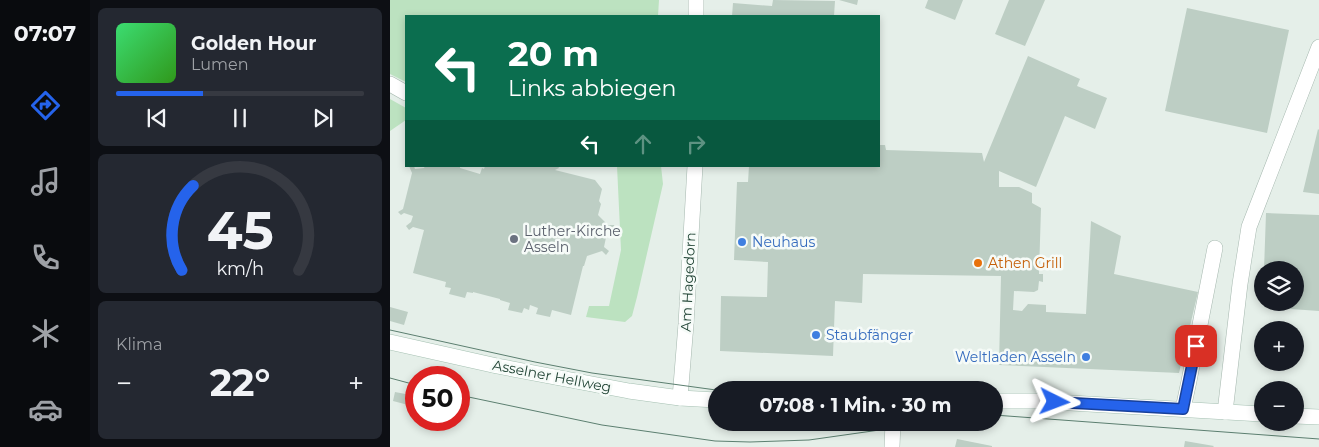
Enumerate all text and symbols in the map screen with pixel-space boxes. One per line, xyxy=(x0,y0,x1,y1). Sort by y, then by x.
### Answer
text: 07:07 xyxy=(14,20,76,47)
text: Golden Hour xyxy=(191,32,317,55)
text: 20 m xyxy=(508,32,599,75)
icon: left xyxy=(425,35,490,100)
text: Lumen xyxy=(191,55,249,74)
text: Links abbiegen xyxy=(508,75,676,102)
icon: directions xyxy=(28,88,63,123)
icon: previous xyxy=(143,104,171,132)
icon: pause xyxy=(226,104,254,132)
icon: next xyxy=(309,104,337,132)
icon: left xyxy=(576,130,604,158)
icon: ahead xyxy=(629,130,657,158)
icon: right xyxy=(682,130,710,158)
icon: music xyxy=(28,164,63,199)
text: 45 xyxy=(207,199,273,262)
place label: Luther-Kirche Asseln xyxy=(524,222,621,256)
street label: Am Hagedorn xyxy=(676,232,700,332)
marker: Luther-Kirche Asseln xyxy=(508,233,520,245)
place label: Neuhaus xyxy=(752,233,815,251)
marker: Neuhaus xyxy=(736,236,748,248)
icon: phone xyxy=(28,240,63,275)
place label: Athen Grill xyxy=(988,254,1062,272)
marker: Athen Grill xyxy=(972,257,984,269)
text: km/h xyxy=(216,258,264,279)
map controls xyxy=(1254,261,1304,431)
button: layers xyxy=(1254,261,1304,311)
icon: climate xyxy=(28,316,63,351)
button: + xyxy=(1254,321,1304,371)
pin xyxy=(1175,325,1217,367)
place label: Staubfänger xyxy=(826,326,914,344)
marker: Staubfänger xyxy=(810,329,822,341)
icon: arrive xyxy=(1182,332,1210,360)
text: Klima xyxy=(116,335,162,354)
place label: Weltladen Asseln xyxy=(955,348,1076,366)
marker: Weltladen Asseln xyxy=(1080,351,1092,363)
street label: Asselner Hellweg xyxy=(491,356,613,396)
text: 22° xyxy=(210,359,270,406)
text: − xyxy=(116,366,132,400)
text: + xyxy=(348,366,364,400)
speed limit sign: 50 xyxy=(405,366,470,431)
position arrow xyxy=(1028,375,1080,427)
button: − xyxy=(1254,381,1304,431)
icon: car xyxy=(28,392,63,427)
text: 07:08 · 1 Min. · 30 m xyxy=(760,394,951,417)

